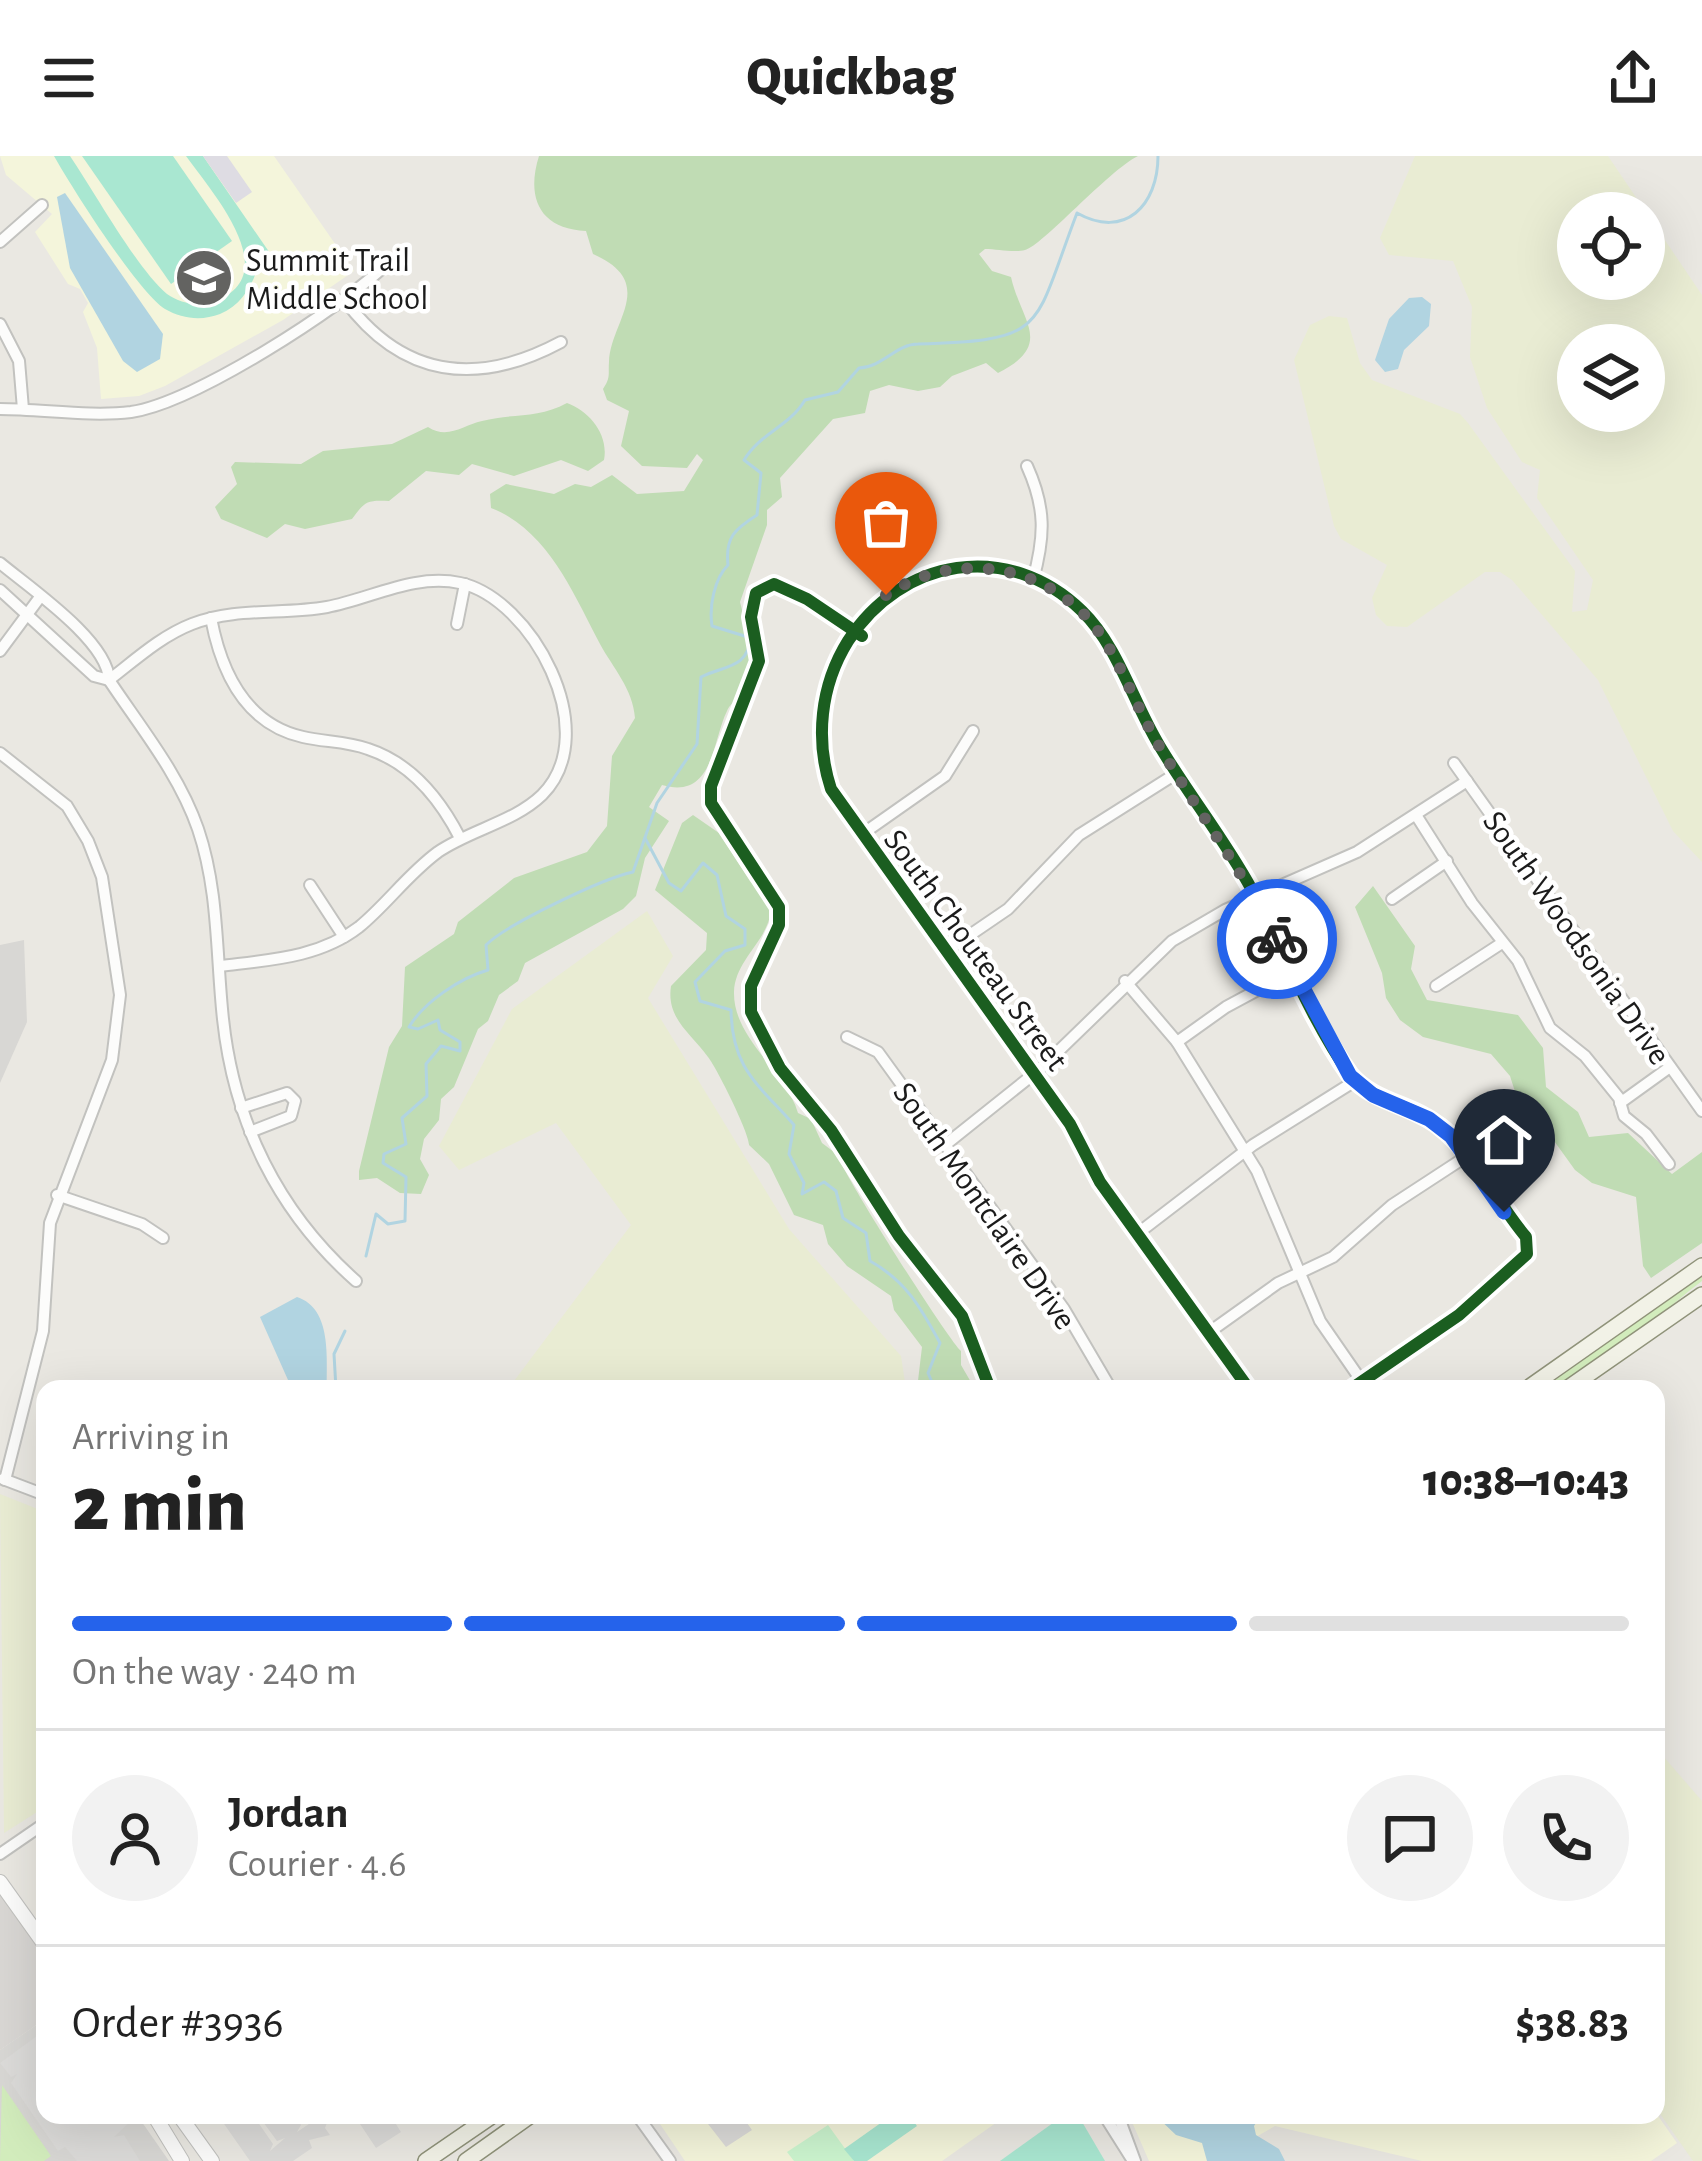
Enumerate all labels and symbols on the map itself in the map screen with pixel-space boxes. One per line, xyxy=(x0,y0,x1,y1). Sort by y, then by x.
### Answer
place label: Summit Trail Middle School xyxy=(246,245,428,316)
school or university icon: Summit Trail Middle School xyxy=(173,247,235,309)
pin xyxy=(835,472,937,595)
street label: South Woodsonia Drive xyxy=(1476,806,1676,1071)
street label: South Chouteau Street xyxy=(877,824,1074,1077)
courier xyxy=(1217,879,1337,999)
street label: South Montclaire Drive xyxy=(886,1077,1082,1336)
pin xyxy=(1453,1089,1555,1212)

